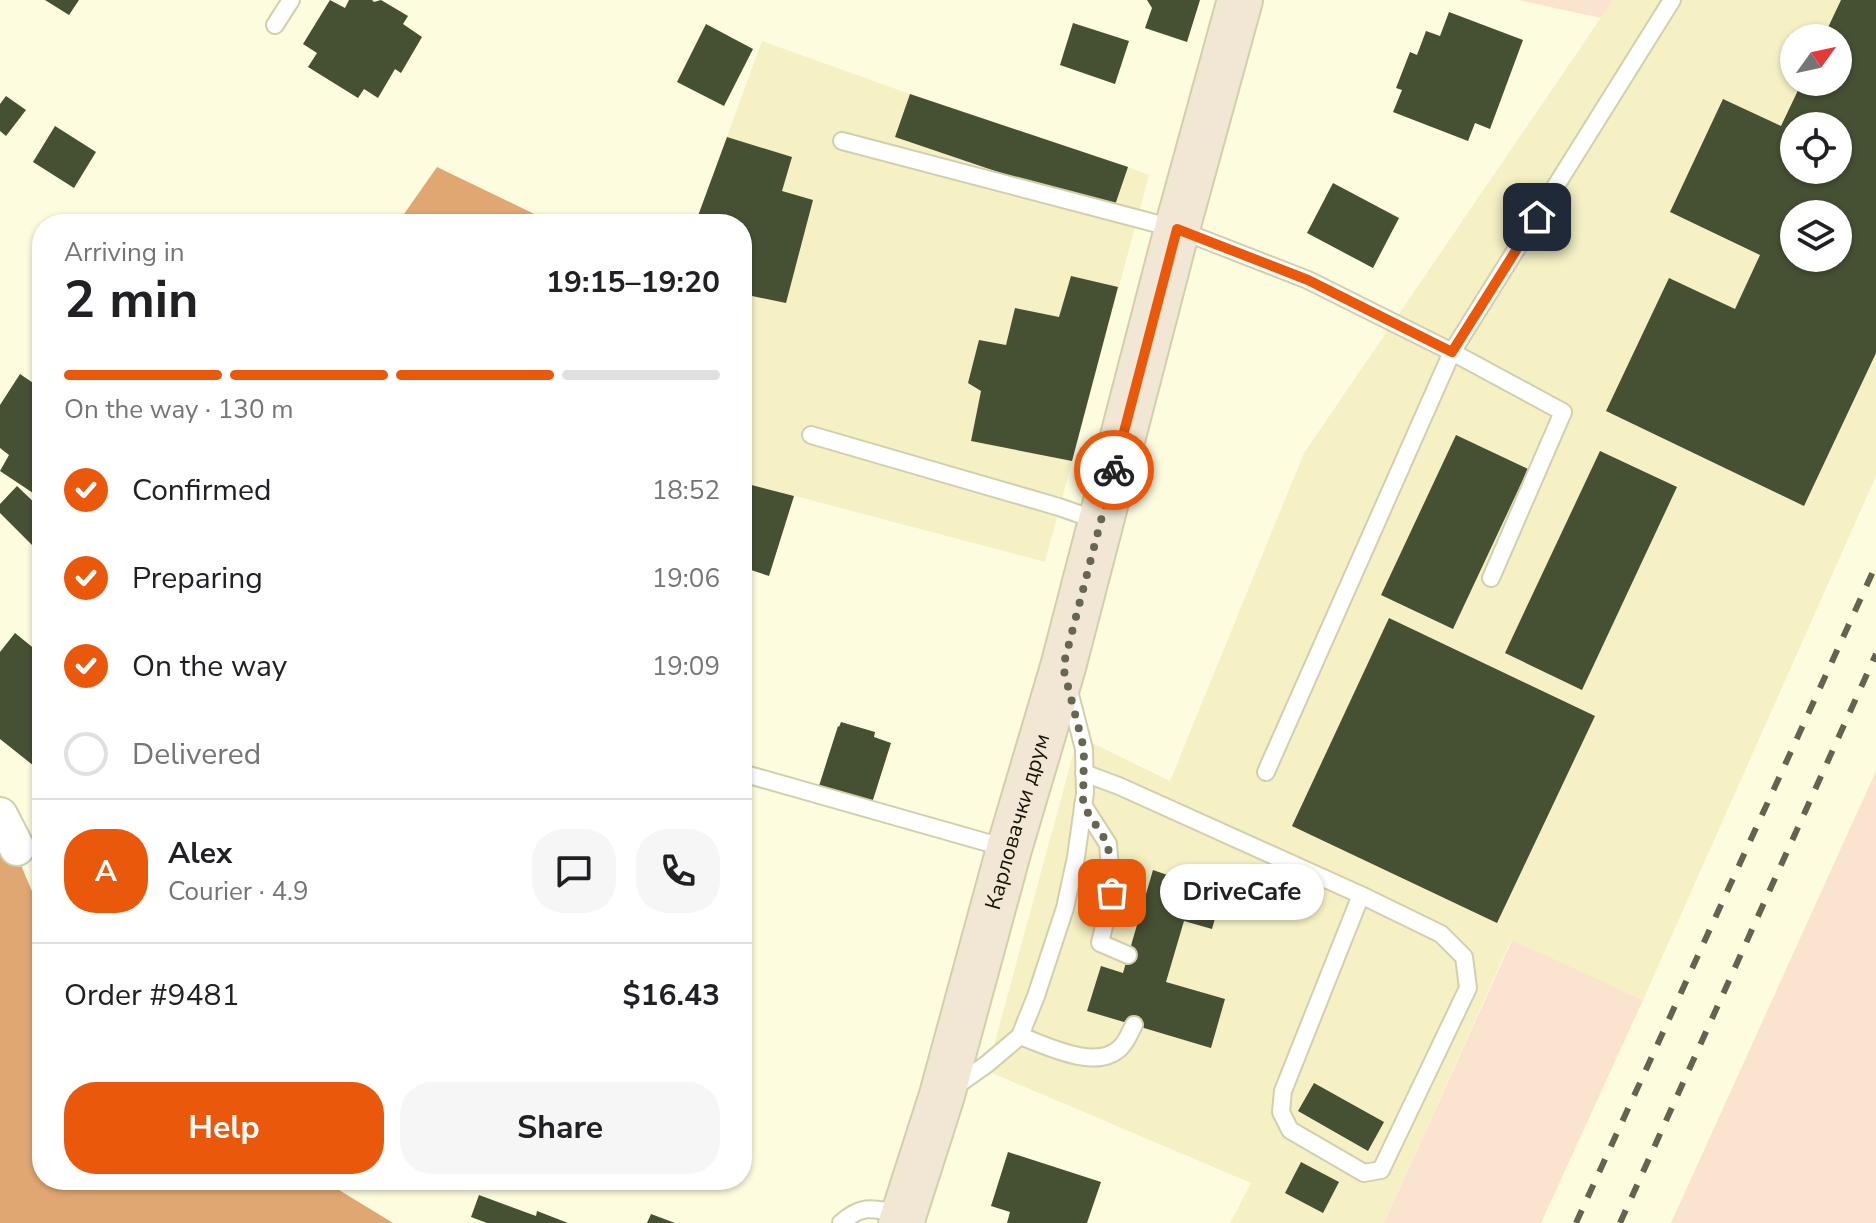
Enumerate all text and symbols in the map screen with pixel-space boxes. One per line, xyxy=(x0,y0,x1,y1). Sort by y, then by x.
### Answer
north arrow xyxy=(1780,24,1852,96)
map controls xyxy=(1780,24,1852,272)
button: locate xyxy=(1780,112,1852,184)
pin xyxy=(1503,183,1571,251)
icon: home xyxy=(1515,195,1559,239)
button: layers xyxy=(1780,200,1852,272)
text: Arriving in xyxy=(64,235,185,270)
text: 19:15–19:20 xyxy=(546,262,720,303)
text: 2 min xyxy=(64,264,199,335)
text: On the way · 130 m xyxy=(64,392,293,427)
courier xyxy=(1074,430,1154,510)
icon: bike xyxy=(1092,448,1136,492)
icon: check xyxy=(64,468,108,512)
text: Confirmed xyxy=(132,470,272,511)
text: 18:52 xyxy=(652,473,720,508)
icon: check xyxy=(64,556,108,600)
text: Preparing xyxy=(132,558,263,599)
text: 19:06 xyxy=(652,561,720,596)
icon: check xyxy=(64,644,108,688)
text: On the way xyxy=(132,646,287,687)
text: 19:09 xyxy=(652,649,720,684)
street label: Карловачки друм xyxy=(978,730,1057,913)
text: Delivered xyxy=(132,734,261,775)
button: chat xyxy=(532,829,616,913)
button: phone xyxy=(636,829,720,913)
text: Alex xyxy=(168,833,232,874)
text: A xyxy=(95,851,117,892)
pin xyxy=(1078,859,1146,927)
callout: DriveCafe xyxy=(1160,865,1324,921)
icon: bag xyxy=(1090,871,1134,915)
text: Courier · 4.9 xyxy=(168,874,309,909)
text: DriveCafe xyxy=(1183,874,1301,909)
text: Order #9481 xyxy=(64,975,239,1016)
text: $16.43 xyxy=(623,975,720,1016)
button: Help xyxy=(64,1082,384,1174)
button: Share xyxy=(400,1082,720,1174)

